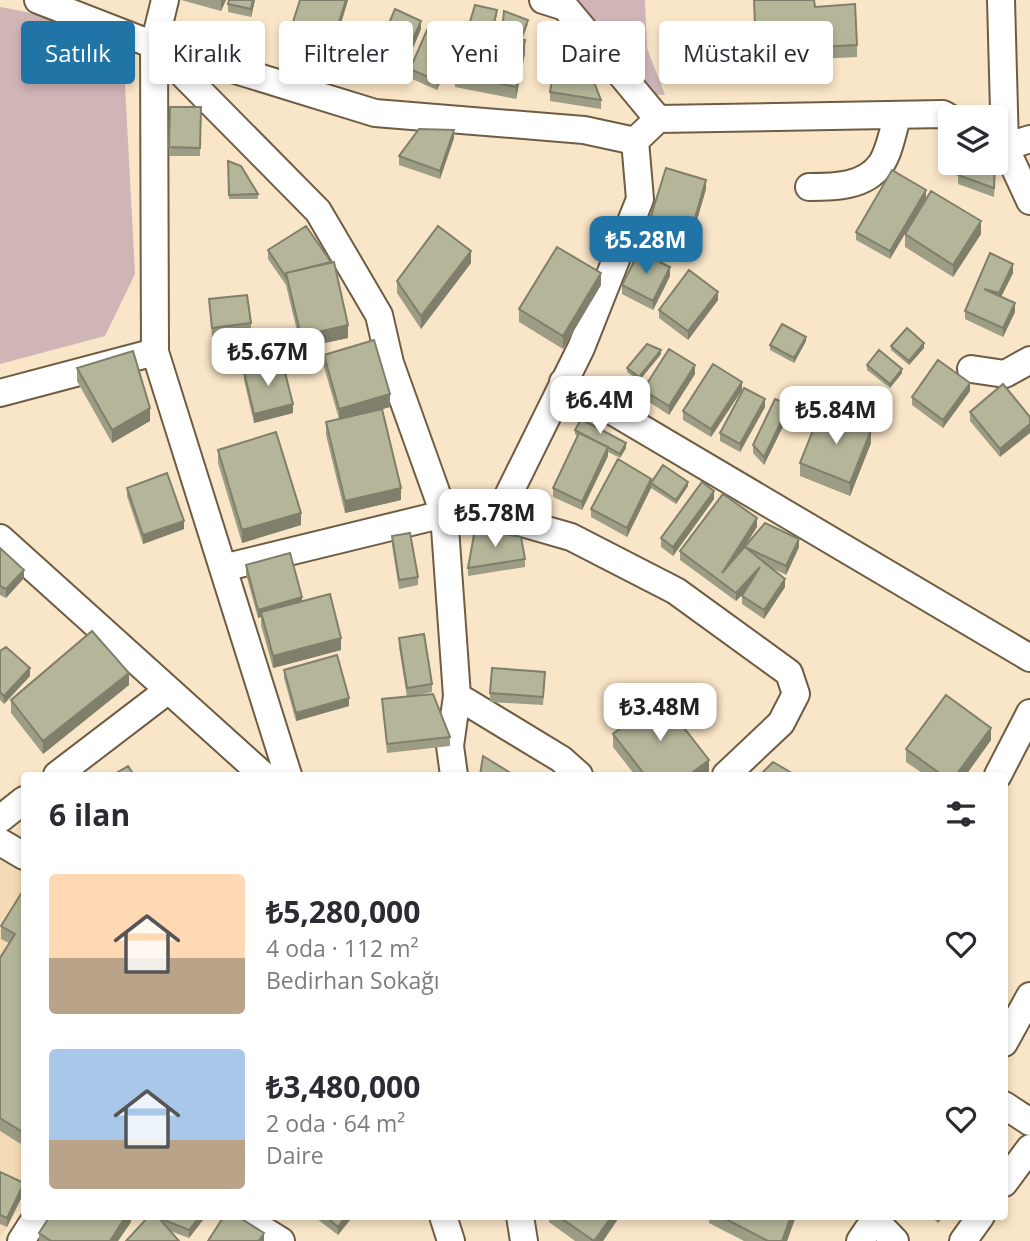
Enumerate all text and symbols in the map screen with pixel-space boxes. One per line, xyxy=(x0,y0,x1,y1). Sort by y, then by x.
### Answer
chip: Satılık xyxy=(21,21,135,84)
chip: Kiralık xyxy=(149,21,265,84)
chip: Filtreler xyxy=(279,21,413,84)
chip: Yeni xyxy=(427,21,523,84)
chip: Daire xyxy=(537,21,645,84)
chip: Müstakil ev xyxy=(659,21,833,84)
map controls xyxy=(938,105,1008,175)
button: layers xyxy=(938,105,1008,175)
pin: ₺5.28M xyxy=(589,216,703,276)
text: ₺5.28M xyxy=(606,223,686,255)
pin: ₺5.67M xyxy=(211,328,325,388)
text: ₺5.67M xyxy=(228,335,308,367)
pin: ₺6.4M xyxy=(551,376,649,436)
text: ₺6.4M xyxy=(566,383,634,415)
pin: ₺5.84M xyxy=(779,386,893,446)
text: ₺5.84M xyxy=(796,393,876,425)
pin: ₺5.78M xyxy=(438,490,552,549)
text: ₺5.78M xyxy=(455,496,535,528)
pin: ₺3.48M xyxy=(603,684,717,743)
text: ₺3.48M xyxy=(620,690,700,722)
text: 6 ilan xyxy=(49,794,130,835)
icon: filters xyxy=(942,795,980,833)
text: ₺5,280,000 xyxy=(266,891,420,932)
icon: home xyxy=(105,902,189,986)
icon: heart xyxy=(942,925,980,963)
text: 4 oda · 112 m² xyxy=(266,932,419,964)
text: Bedirhan Sokağı xyxy=(266,964,440,996)
text: ₺3,480,000 xyxy=(266,1066,420,1107)
icon: home xyxy=(105,1077,189,1161)
icon: heart xyxy=(942,1100,980,1138)
text: 2 oda · 64 m² xyxy=(266,1107,405,1139)
text: Daire xyxy=(266,1139,324,1171)

